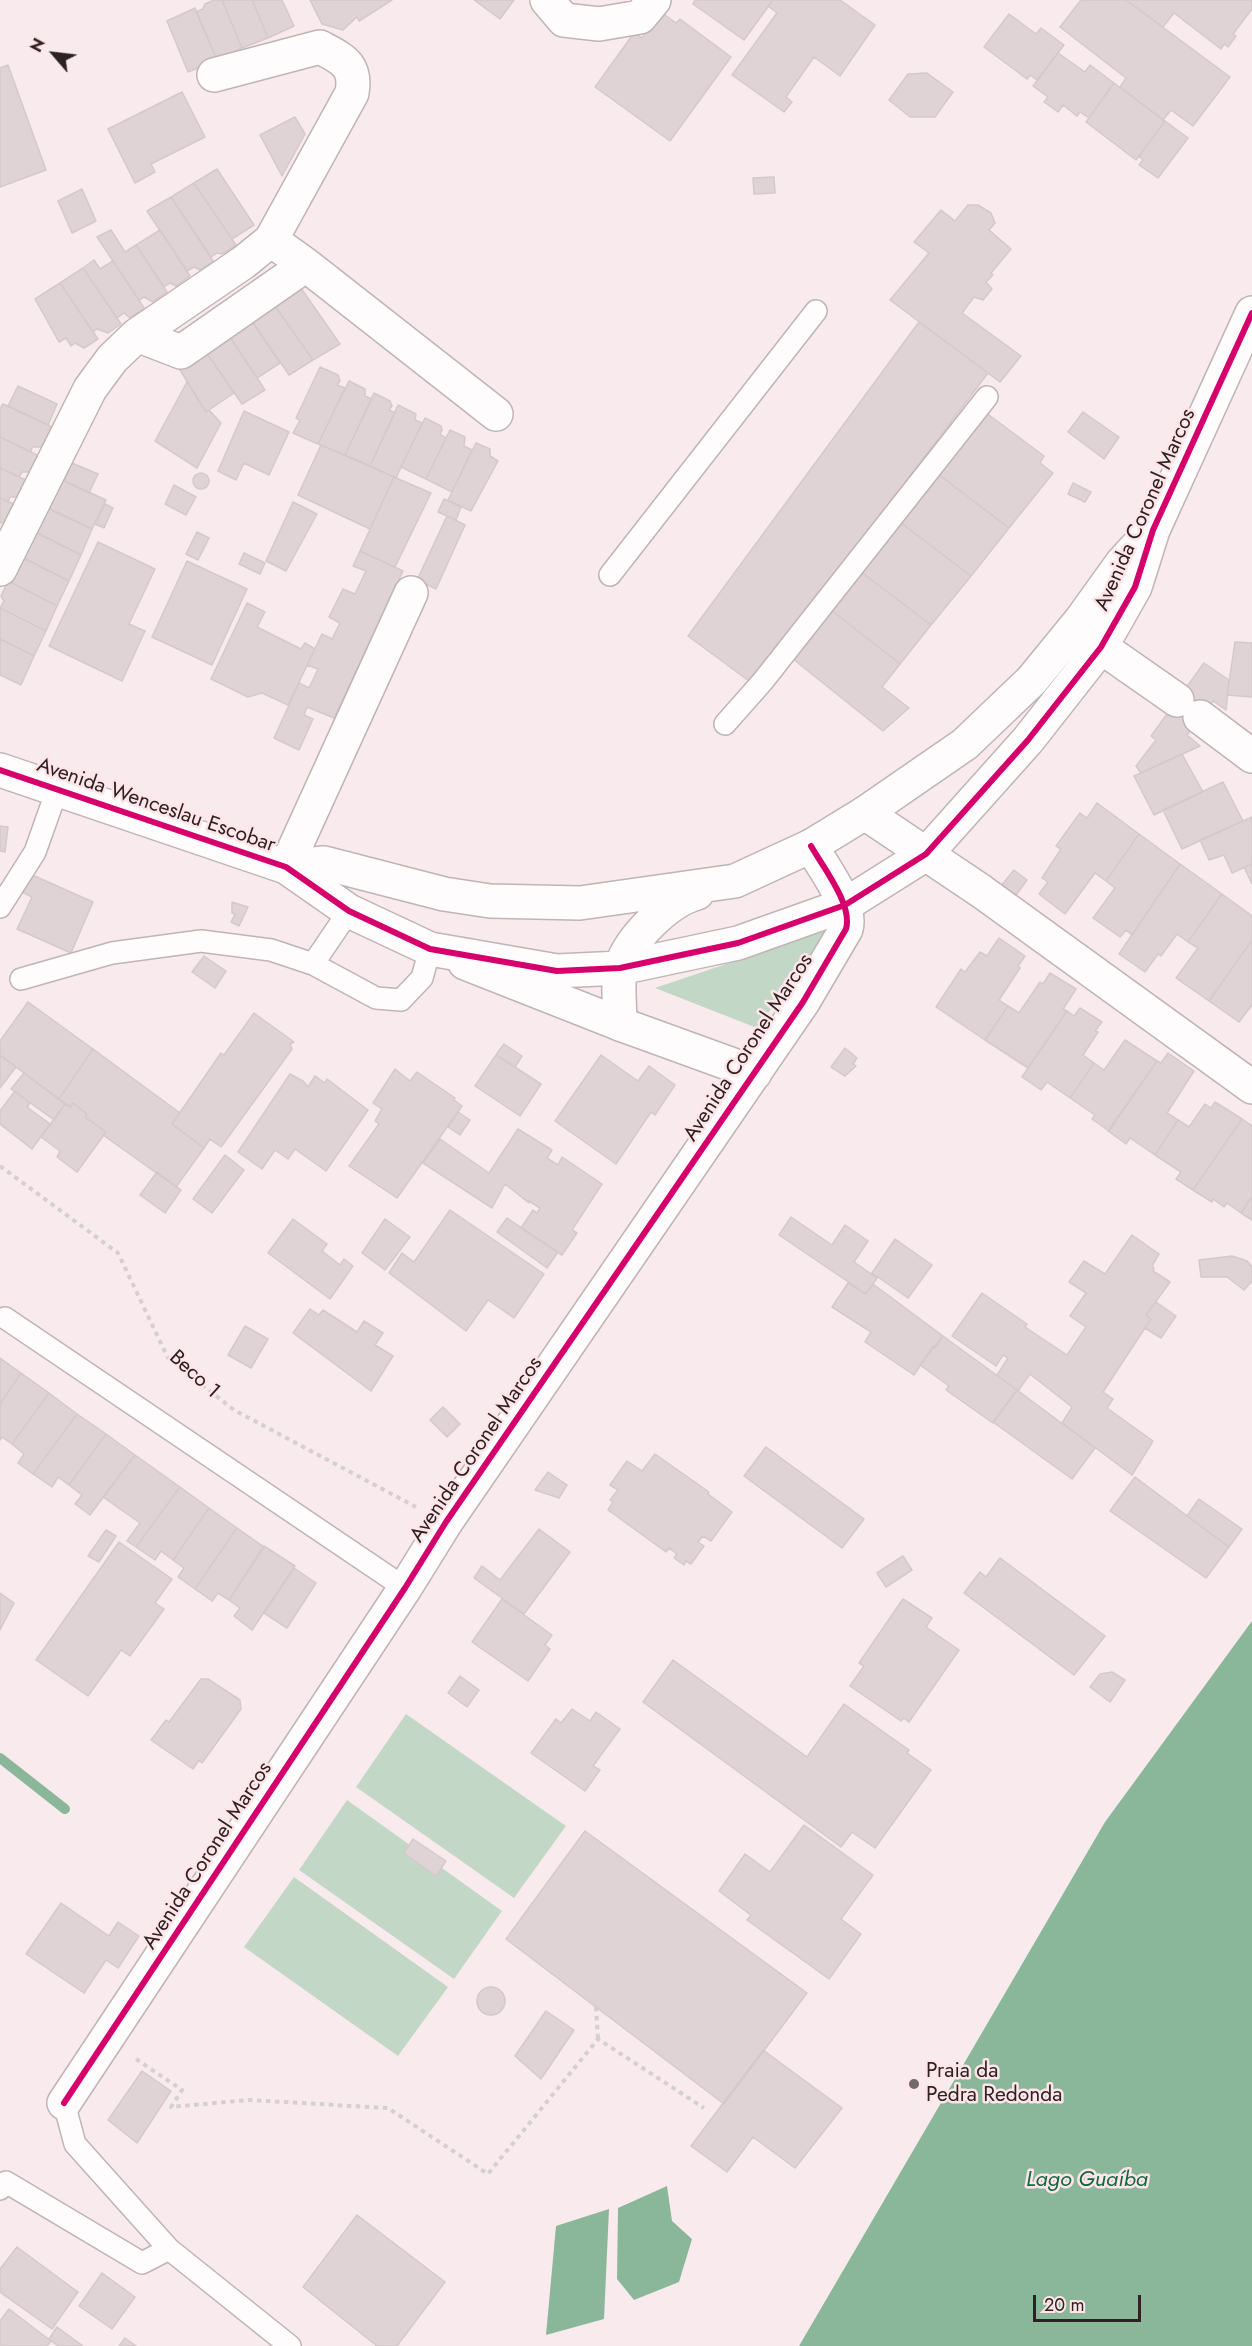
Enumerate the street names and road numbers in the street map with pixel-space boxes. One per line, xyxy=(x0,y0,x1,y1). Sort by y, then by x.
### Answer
street label: Avenida Coronel Marcos xyxy=(1090,405,1202,615)
street label: Avenida Wenceslau Escobar xyxy=(33,753,279,859)
street label: Avenida Coronel Marcos xyxy=(679,949,819,1147)
street label: Beco 1 xyxy=(163,1346,225,1404)
street label: Avenida Coronel Marcos xyxy=(405,1352,549,1548)
street label: Avenida Coronel Marcos xyxy=(138,1757,278,1955)

